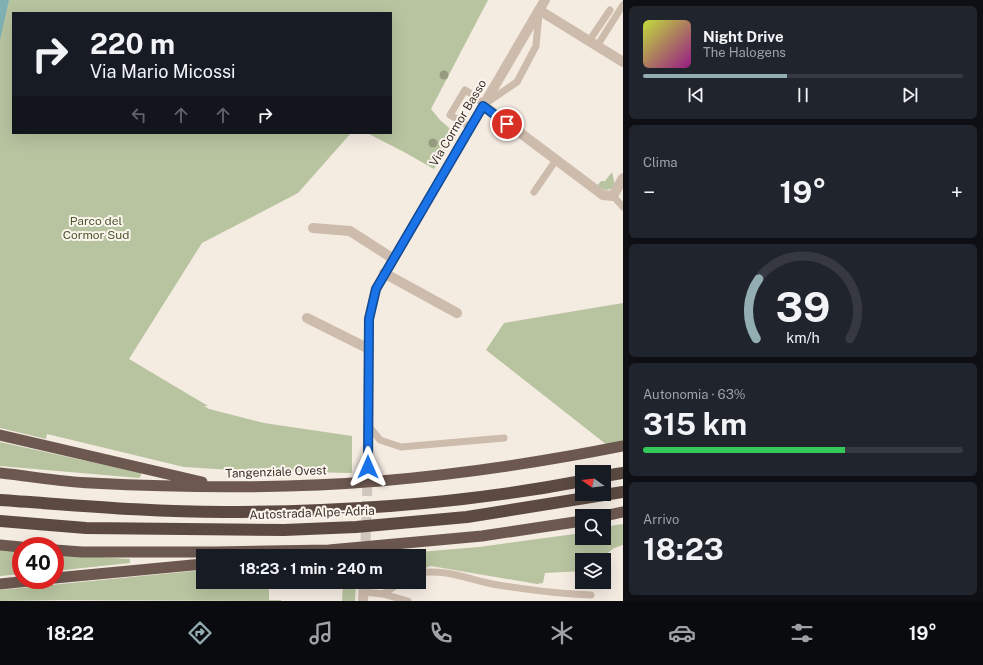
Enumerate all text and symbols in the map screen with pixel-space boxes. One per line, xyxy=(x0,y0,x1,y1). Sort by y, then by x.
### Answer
text: 220 m xyxy=(90,27,175,60)
icon: right xyxy=(24,28,76,80)
text: Night Drive xyxy=(703,28,784,45)
text: The Halogens xyxy=(703,45,786,60)
text: Via Mario Micossi xyxy=(90,61,236,82)
street label: Via Cormor Basso xyxy=(427,77,490,169)
icon: previous xyxy=(685,84,707,106)
icon: pause xyxy=(792,84,814,106)
icon: next xyxy=(899,84,921,106)
icon: left xyxy=(128,104,150,126)
icon: ahead xyxy=(170,104,192,126)
icon: ahead xyxy=(212,104,234,126)
icon: right xyxy=(254,104,276,126)
pin xyxy=(490,107,524,141)
icon: arrive xyxy=(496,113,518,135)
text: Clima xyxy=(643,155,678,170)
text: 19° xyxy=(780,174,826,210)
text: − xyxy=(643,179,655,205)
text: + xyxy=(951,179,963,205)
park label: Parco del Cormor Sud xyxy=(63,214,129,242)
text: 39 xyxy=(776,281,830,330)
text: km/h xyxy=(786,328,820,345)
text: Autonomia · 63% xyxy=(643,387,746,402)
text: 315 km xyxy=(643,406,747,442)
position arrow xyxy=(347,446,389,488)
street label: Tangenziale Ovest xyxy=(225,463,327,481)
north arrow xyxy=(575,465,611,501)
map controls xyxy=(575,465,611,589)
street label: Autostrada Alpe-Adria xyxy=(249,504,375,522)
button: search xyxy=(575,509,611,545)
text: Arrivo xyxy=(643,512,679,527)
text: 18:23 xyxy=(643,531,724,567)
speed limit sign: 40 xyxy=(12,537,64,589)
button: layers xyxy=(575,553,611,589)
text: 18:23 · 1 min · 240 m xyxy=(239,560,383,577)
icon: directions xyxy=(186,619,214,647)
icon: music xyxy=(307,619,335,647)
icon: phone xyxy=(427,619,455,647)
icon: climate xyxy=(548,619,576,647)
icon: car xyxy=(668,619,696,647)
icon: filters xyxy=(788,619,816,647)
text: 18:22 xyxy=(46,623,94,644)
text: 19° xyxy=(909,623,937,644)

